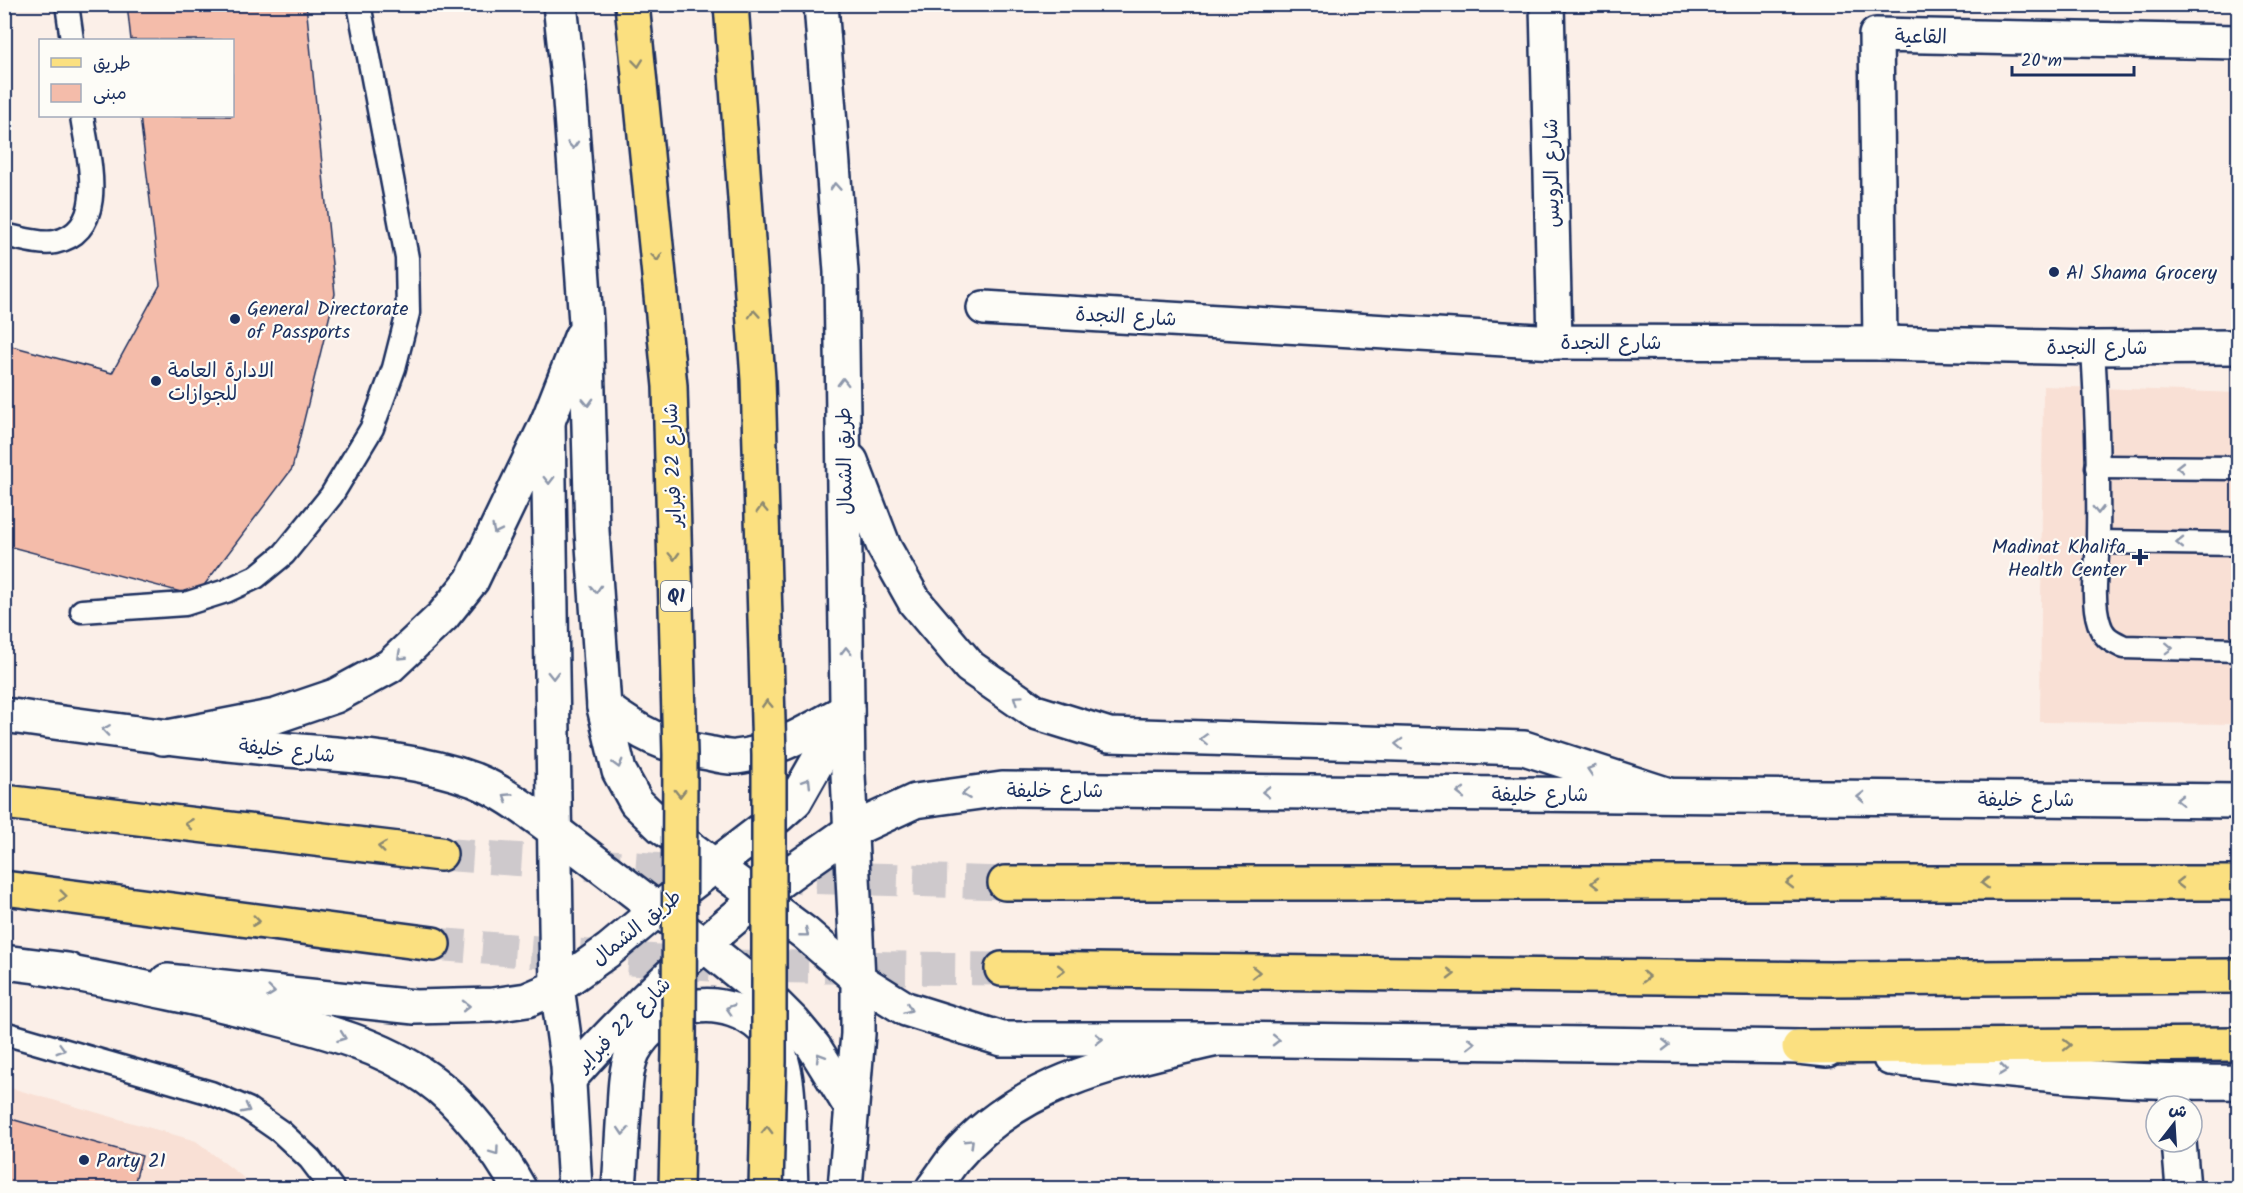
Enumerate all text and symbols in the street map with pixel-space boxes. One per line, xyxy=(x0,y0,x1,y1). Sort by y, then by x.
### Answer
street label: القاعية xyxy=(1895,22,1947,54)
legend xyxy=(39,39,234,117)
scale bar xyxy=(2012,39,2134,77)
text: 20 m xyxy=(2021,47,2062,76)
text: طريق xyxy=(93,50,131,79)
one-way arrow xyxy=(631,58,644,67)
text: مبنى xyxy=(93,80,127,109)
street label: شارع الرويس xyxy=(1536,118,1570,228)
one-way arrow xyxy=(566,141,579,150)
one-way arrow xyxy=(829,183,842,192)
one-way arrow xyxy=(650,252,663,261)
place label: Al Shama Grocery xyxy=(2066,258,2218,290)
marker: Al Shama Grocery xyxy=(2047,265,2061,279)
place label: General Directorate of Passports xyxy=(247,294,409,349)
street label: شارع النجدة xyxy=(1075,299,1177,337)
one-way arrow xyxy=(747,310,760,319)
marker: General Directorate of Passports xyxy=(228,312,242,326)
street label: شارع النجدة xyxy=(1560,328,1662,360)
street label: شارع النجدة xyxy=(2046,333,2148,365)
place label: الادارة العامة للجوازات xyxy=(168,356,274,411)
marker: الادارة العامة للجوازات xyxy=(149,374,163,388)
one-way arrow xyxy=(836,377,849,386)
one-way arrow xyxy=(582,397,595,406)
street label: شارع 22 فبراير xyxy=(656,402,692,529)
street label: طريق الشمال xyxy=(829,407,863,515)
one-way arrow xyxy=(2176,461,2185,473)
one-way arrow xyxy=(543,475,555,484)
one-way arrow xyxy=(756,505,768,514)
one-way arrow xyxy=(2092,506,2104,515)
one-way arrow xyxy=(492,524,504,535)
place label: Madinat Khalifa Health Center xyxy=(1992,532,2127,587)
one-way arrow xyxy=(2176,537,2185,549)
marker: Madinat Khalifa Health Center xyxy=(2131,548,2149,566)
one-way arrow xyxy=(668,552,681,561)
road number: Q1 xyxy=(661,581,691,611)
one-way arrow xyxy=(589,584,602,594)
one-way arrow xyxy=(2165,641,2174,654)
one-way arrow xyxy=(840,647,852,656)
one-way arrow xyxy=(397,649,407,660)
one-way arrow xyxy=(546,670,559,679)
one-way arrow xyxy=(1012,695,1023,706)
one-way arrow xyxy=(761,700,774,709)
one-way arrow xyxy=(101,724,110,736)
street label: شارع خليفة xyxy=(237,731,337,773)
one-way arrow xyxy=(1200,732,1209,745)
one-way arrow xyxy=(1395,738,1404,751)
one-way arrow xyxy=(611,758,623,769)
one-way arrow xyxy=(1586,765,1596,777)
street label: شارع خليفة xyxy=(1007,776,1103,808)
one-way arrow xyxy=(800,778,812,788)
street label: شارع خليفة xyxy=(1492,780,1588,812)
one-way arrow xyxy=(1261,785,1270,798)
street label: شارع خليفة xyxy=(1978,785,2074,817)
one-way arrow xyxy=(961,787,971,800)
one-way arrow xyxy=(1456,787,1465,800)
one-way arrow xyxy=(674,789,686,798)
one-way arrow xyxy=(1857,791,1866,803)
one-way arrow xyxy=(503,793,514,804)
one-way arrow xyxy=(2176,794,2185,806)
one-way arrow xyxy=(184,818,193,830)
one-way arrow xyxy=(378,841,387,853)
one-way arrow xyxy=(1591,877,1600,889)
one-way arrow xyxy=(1786,877,1795,889)
one-way arrow xyxy=(1981,877,1990,889)
one-way arrow xyxy=(2176,877,2185,889)
street label: طريق الشمال xyxy=(585,882,689,975)
one-way arrow xyxy=(58,889,67,902)
one-way arrow xyxy=(251,914,261,926)
one-way arrow xyxy=(798,926,809,937)
one-way arrow xyxy=(1056,964,1065,976)
one-way arrow xyxy=(1251,966,1260,978)
one-way arrow xyxy=(1446,968,1455,981)
street label: شارع 22 فبراير xyxy=(568,970,680,1082)
one-way arrow xyxy=(1641,970,1650,983)
one-way arrow xyxy=(267,985,276,998)
one-way arrow xyxy=(461,1000,470,1012)
one-way arrow xyxy=(902,1002,913,1014)
one-way arrow xyxy=(725,1004,736,1017)
one-way arrow xyxy=(336,1029,347,1042)
one-way arrow xyxy=(1094,1033,1103,1045)
one-way arrow xyxy=(1271,1034,1280,1046)
one-way arrow xyxy=(1466,1037,1475,1049)
one-way arrow xyxy=(1661,1039,1670,1051)
one-way arrow xyxy=(2063,1039,2072,1051)
one-way arrow xyxy=(55,1042,66,1054)
one-way arrow xyxy=(816,1053,828,1063)
one-way arrow xyxy=(1998,1064,2008,1076)
north arrow xyxy=(2144,1094,2204,1154)
text: ش xyxy=(2166,1097,2190,1126)
one-way arrow xyxy=(239,1102,250,1113)
one-way arrow xyxy=(617,1126,630,1135)
one-way arrow xyxy=(761,1126,774,1135)
one-way arrow xyxy=(962,1140,973,1151)
one-way arrow xyxy=(488,1144,499,1155)
place label: Party 21 xyxy=(96,1146,166,1178)
marker: Party 21 xyxy=(77,1153,91,1167)

